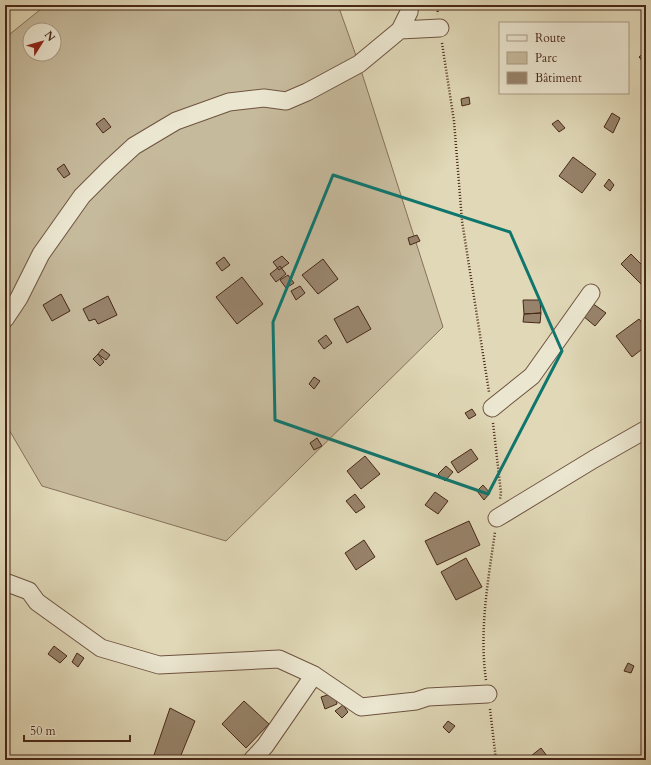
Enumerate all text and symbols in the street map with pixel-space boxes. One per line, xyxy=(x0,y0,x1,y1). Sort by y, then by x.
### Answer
north arrow xyxy=(22,22,62,62)
legend xyxy=(499,22,629,94)
text: N xyxy=(41,28,59,45)
text: Route xyxy=(535,30,566,46)
text: Parc xyxy=(535,50,558,66)
text: Bâtiment xyxy=(535,70,582,86)
scale bar xyxy=(24,717,130,743)
text: 50 m xyxy=(30,723,57,739)

